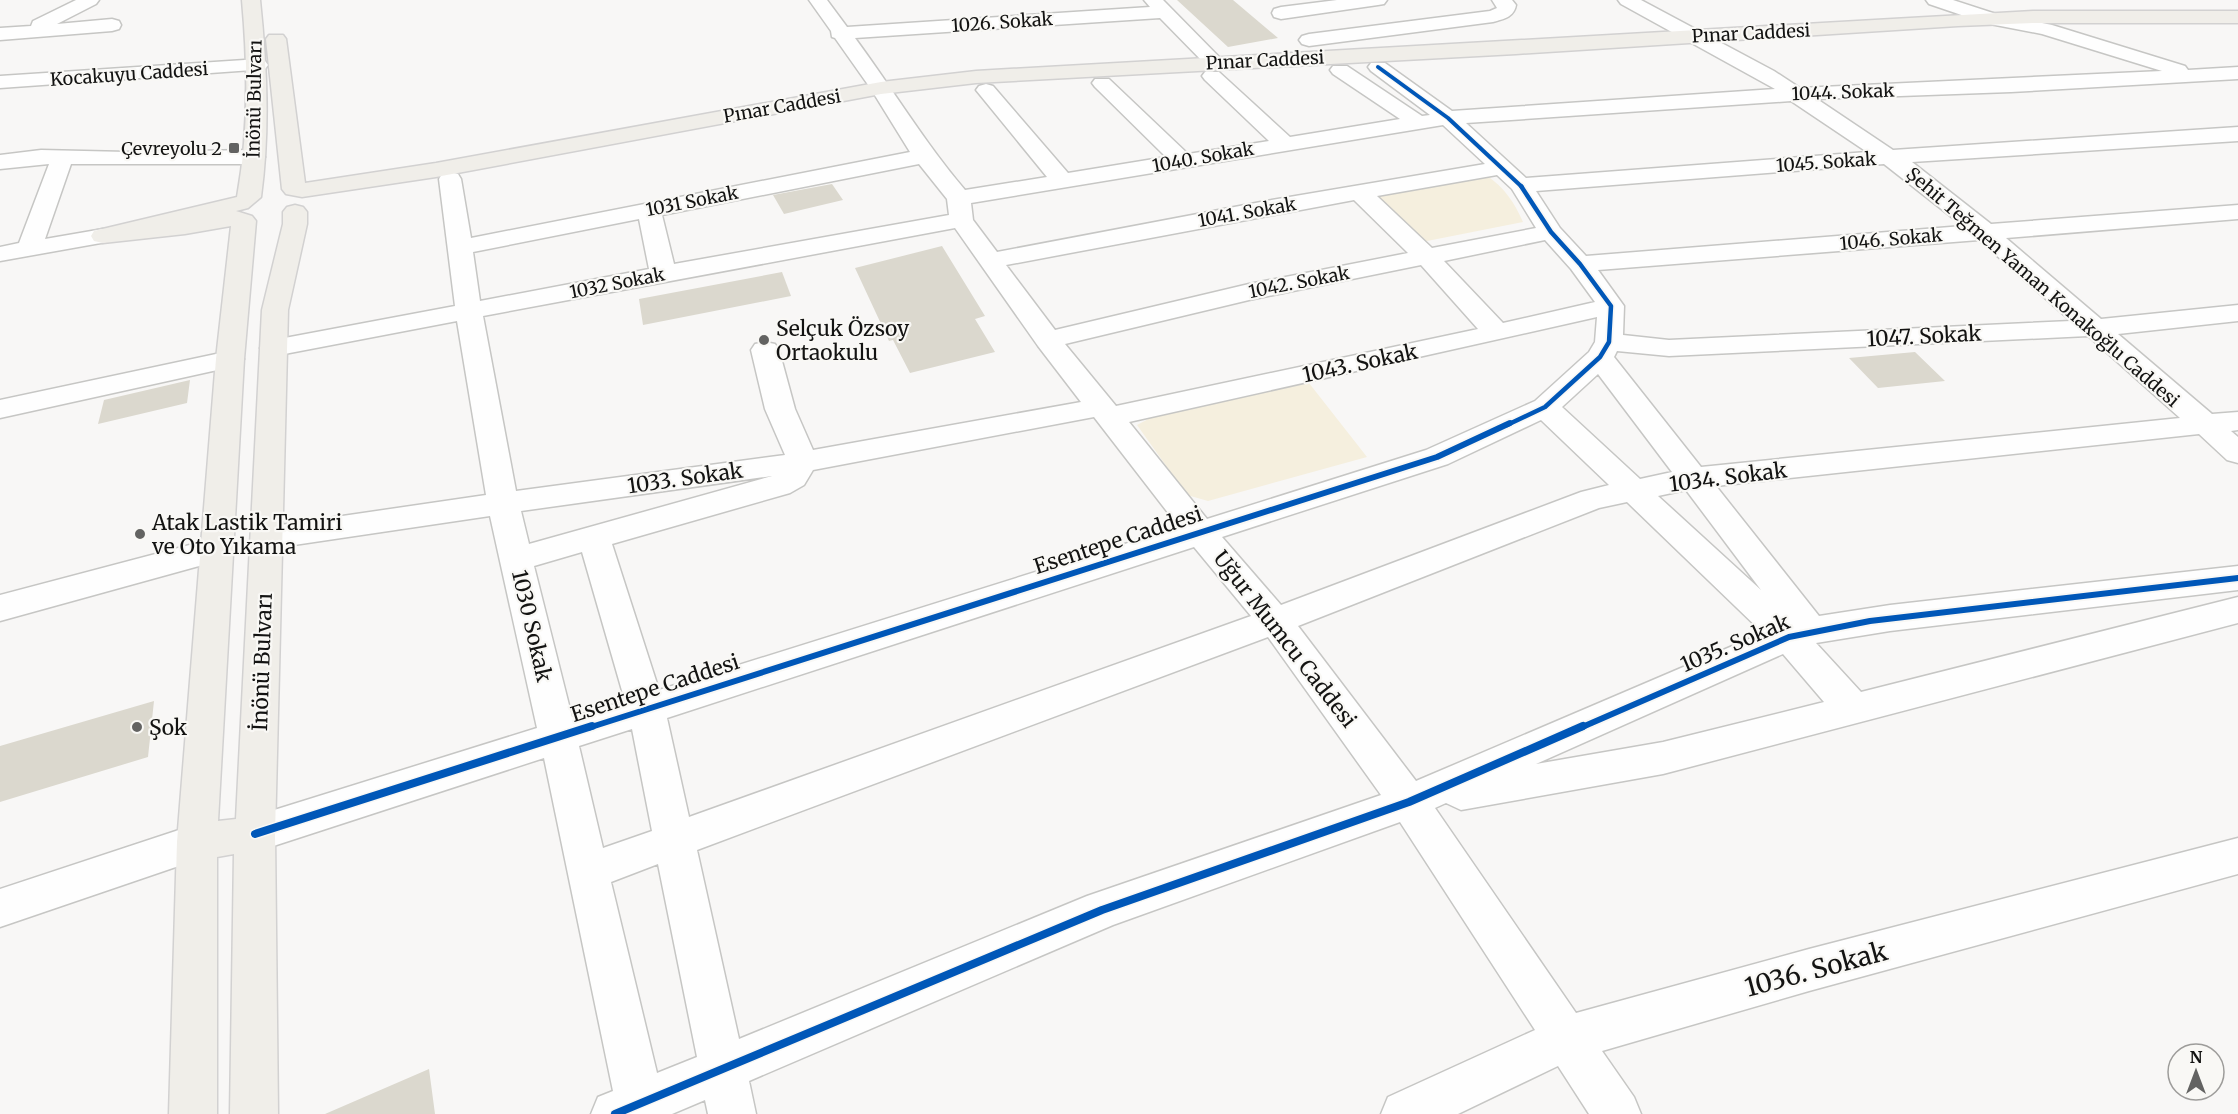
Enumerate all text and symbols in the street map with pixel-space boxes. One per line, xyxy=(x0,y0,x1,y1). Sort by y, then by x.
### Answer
street label: 1026. Sokak xyxy=(950,7,1054,37)
street label: Pınar Caddesi xyxy=(1691,18,1811,48)
street label: İnönü Bulvarı xyxy=(241,39,267,158)
street label: Pınar Caddesi xyxy=(1205,45,1325,75)
street label: Kocakuyu Caddesi xyxy=(49,57,209,91)
street label: 1044. Sokak xyxy=(1791,79,1895,105)
street label: Pınar Caddesi xyxy=(721,84,843,128)
place label: Çevreyolu 2 xyxy=(121,137,222,160)
street label: 1040. Sokak xyxy=(1150,137,1256,177)
marker: Çevreyolu 2 xyxy=(227,141,241,155)
street label: 1045. Sokak xyxy=(1775,147,1877,177)
street label: Şehit Teğmen Yaman Konakoğlu Caddesi xyxy=(1902,162,2184,412)
street label: 1031 Sokak xyxy=(644,181,741,221)
street label: 1041. Sokak xyxy=(1196,192,1298,232)
street label: 1046. Sokak xyxy=(1839,223,1944,255)
street label: 1042. Sokak xyxy=(1247,261,1352,303)
street label: 1032 Sokak xyxy=(567,262,667,303)
place label: Selçuk Özsoy Ortaokulu xyxy=(776,315,910,366)
street label: 1047. Sokak xyxy=(1866,319,1983,352)
marker: Selçuk Özsoy Ortaokulu xyxy=(757,333,771,347)
street label: 1043. Sokak xyxy=(1300,337,1421,388)
street label: 1033. Sokak xyxy=(625,456,745,499)
street label: 1034. Sokak xyxy=(1668,456,1789,498)
street label: Esentepe Caddesi xyxy=(1030,500,1206,580)
place label: Atak Lastik Tamiri ve Oto Yıkama xyxy=(151,509,343,560)
marker: Atak Lastik Tamiri ve Oto Yıkama xyxy=(133,527,147,541)
street label: Uğur Mumcu Caddesi xyxy=(1208,545,1363,733)
street label: 1030 Sokak xyxy=(506,567,558,685)
street label: İnönü Bulvarı xyxy=(246,592,278,731)
street label: 1035. Sokak xyxy=(1676,608,1794,678)
street label: Esentepe Caddesi xyxy=(567,648,743,728)
place label: Şok xyxy=(149,714,188,741)
marker: Şok xyxy=(130,720,144,734)
street label: 1036. Sokak xyxy=(1741,934,1891,1004)
north arrow xyxy=(2166,1042,2226,1102)
text: N xyxy=(2190,1047,2203,1067)

